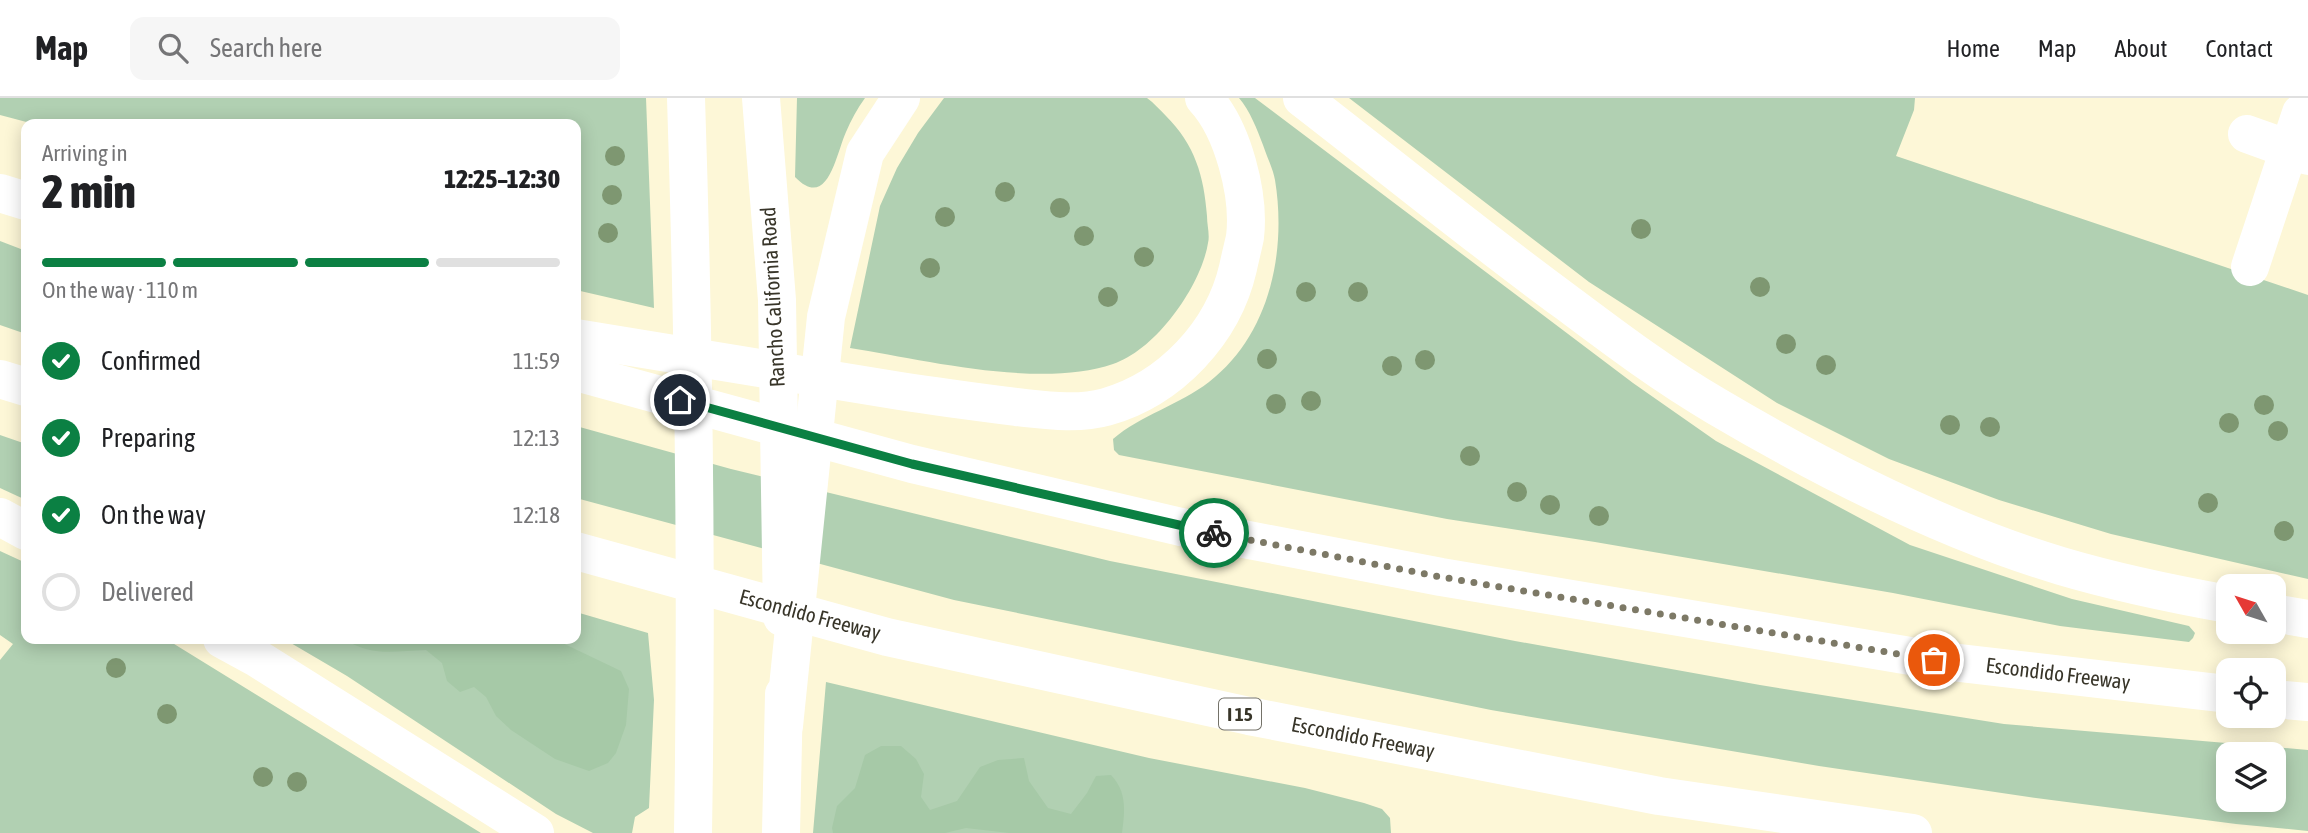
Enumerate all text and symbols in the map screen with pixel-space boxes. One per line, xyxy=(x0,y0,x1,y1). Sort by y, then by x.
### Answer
search box xyxy=(130,17,620,80)
text: Map xyxy=(35,29,88,67)
icon: search xyxy=(154,29,192,67)
text: Search here xyxy=(210,33,322,63)
text: Home xyxy=(1946,35,2000,62)
text: Map xyxy=(2038,35,2076,62)
text: About xyxy=(2114,35,2167,62)
text: Contact xyxy=(2205,35,2273,62)
text: Arriving in xyxy=(42,140,128,166)
text: 12:25–12:30 xyxy=(444,164,560,194)
text: 2 min xyxy=(42,165,136,218)
street label: Rancho California Road xyxy=(755,206,789,388)
text: On the way · 110 m xyxy=(42,277,198,303)
icon: check xyxy=(42,342,80,380)
text: Confirmed xyxy=(101,346,201,376)
text: 11:59 xyxy=(513,348,560,374)
pin xyxy=(650,370,710,430)
icon: home xyxy=(661,381,699,419)
icon: check xyxy=(42,419,80,457)
text: Preparing xyxy=(101,423,195,453)
text: 12:13 xyxy=(513,425,560,451)
icon: check xyxy=(42,496,80,534)
courier xyxy=(1179,498,1249,568)
text: On the way xyxy=(101,500,206,530)
text: 12:18 xyxy=(513,502,560,528)
icon: bike xyxy=(1195,514,1233,552)
north arrow xyxy=(2216,574,2286,644)
map controls xyxy=(2216,574,2286,812)
text: Delivered xyxy=(101,577,194,607)
street label: Escondido Freeway xyxy=(737,584,884,645)
pin xyxy=(1904,630,1964,690)
icon: bag xyxy=(1915,641,1953,679)
street label: Escondido Freeway xyxy=(1984,652,2132,694)
button: locate xyxy=(2216,658,2286,728)
road number: I 15 xyxy=(1219,698,1261,730)
street label: Escondido Freeway xyxy=(1290,711,1437,763)
button: layers xyxy=(2216,742,2286,812)

